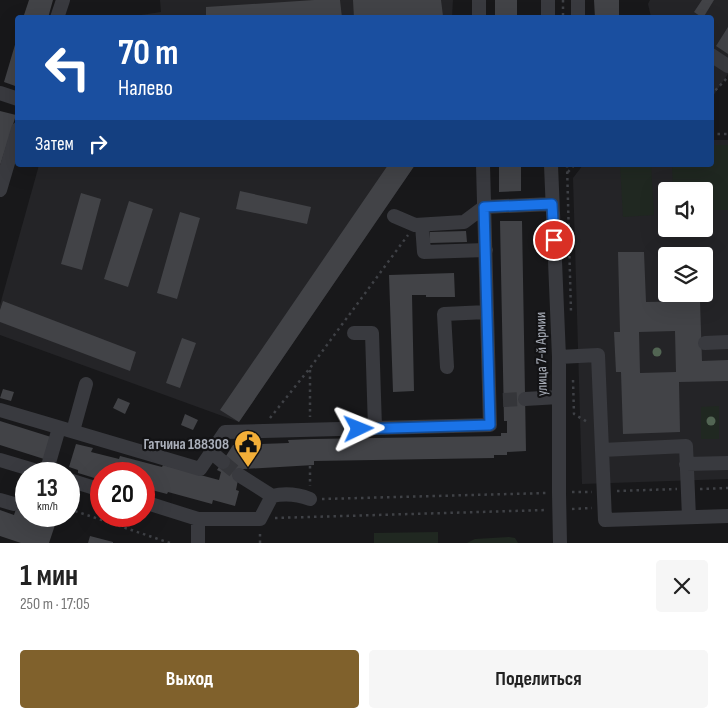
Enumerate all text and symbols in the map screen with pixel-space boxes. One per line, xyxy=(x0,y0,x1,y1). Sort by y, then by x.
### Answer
text: 70 m xyxy=(118,32,178,75)
icon: left xyxy=(35,35,100,100)
text: Налево xyxy=(118,75,173,102)
icon: right xyxy=(84,130,112,158)
text: Затем xyxy=(35,133,74,156)
map controls xyxy=(658,182,713,302)
button: sound xyxy=(658,182,713,237)
pin xyxy=(533,219,575,261)
icon: arrive xyxy=(540,226,568,254)
button: layers xyxy=(658,247,713,302)
street label: улица 7-й Армии xyxy=(531,312,552,396)
position arrow xyxy=(332,402,384,454)
public building icon: Гатчина 188308 xyxy=(233,429,263,468)
place label: Гатчина 188308 xyxy=(144,435,229,454)
speed limit sign: 20 xyxy=(90,462,155,527)
text: 13 xyxy=(37,473,58,504)
text: km/h xyxy=(37,499,58,514)
text: 1 мин xyxy=(20,558,78,594)
button: close xyxy=(656,560,708,612)
text: 250 m · 17:05 xyxy=(20,595,90,614)
button: Выход xyxy=(20,650,359,708)
button: Поделиться xyxy=(369,650,708,708)

